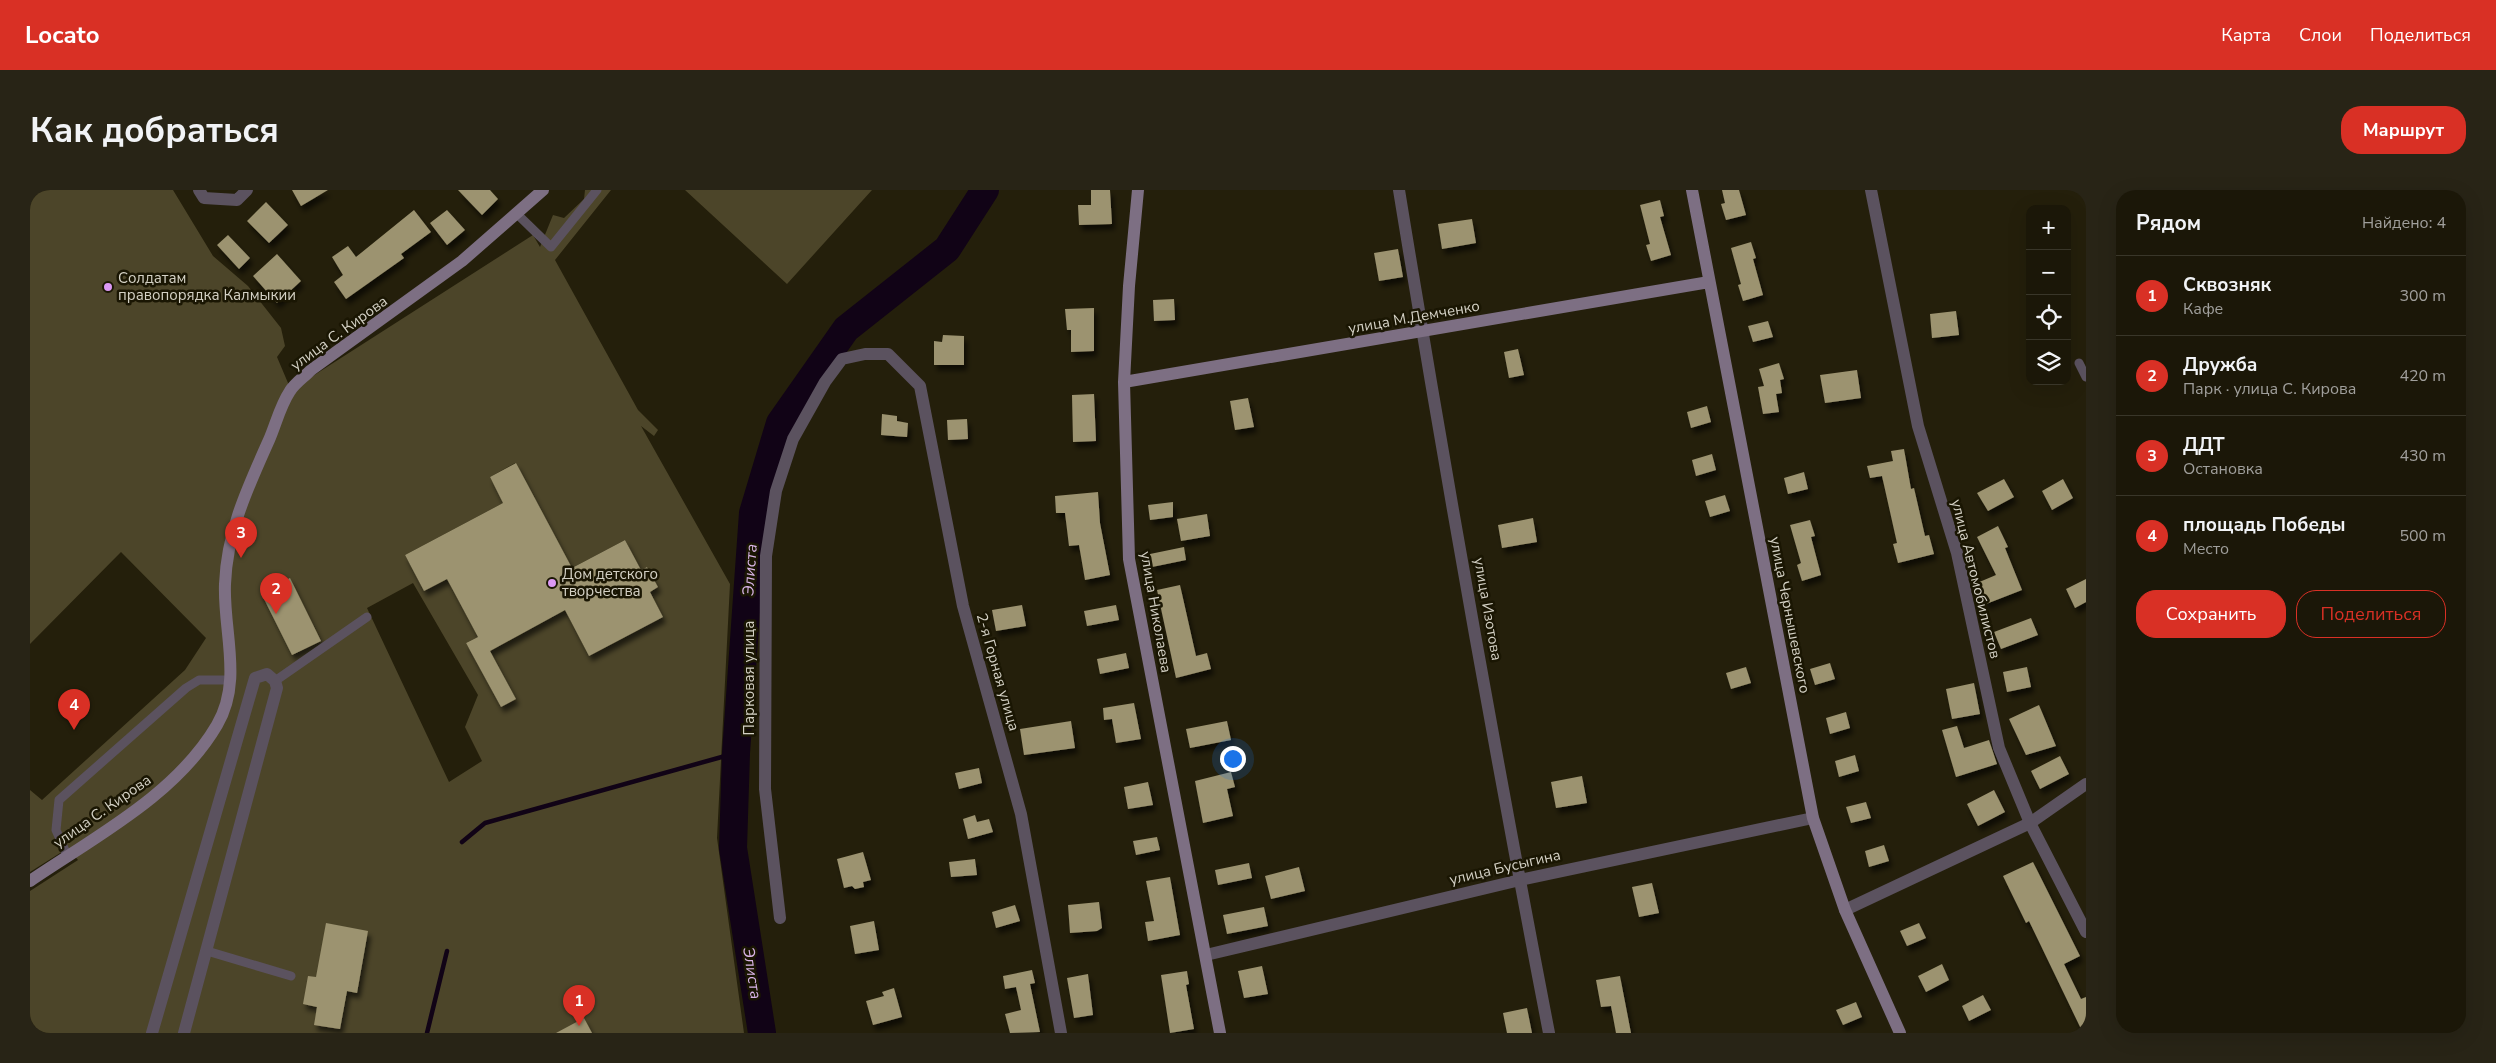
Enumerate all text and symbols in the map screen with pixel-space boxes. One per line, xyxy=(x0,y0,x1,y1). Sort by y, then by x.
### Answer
text: Locato xyxy=(25,19,100,51)
text: Карта xyxy=(2221,23,2271,47)
text: Слои xyxy=(2299,23,2342,47)
text: Поделиться xyxy=(2370,23,2471,47)
button: Маршрут xyxy=(2341,106,2466,154)
text: Как добраться xyxy=(30,107,279,154)
map controls xyxy=(2026,205,2071,385)
button: + xyxy=(2026,205,2071,250)
text: Рядом xyxy=(2136,209,2201,237)
text: Найдено: 4 xyxy=(2362,212,2446,234)
button: − xyxy=(2026,250,2071,295)
place label: Солдатам правопорядка Калмыкии xyxy=(118,268,296,305)
text: Сквозняк xyxy=(2183,272,2271,298)
marker: Солдатам правопорядка Калмыкии xyxy=(102,281,114,293)
text: 1 xyxy=(2147,285,2157,307)
text: 300 m xyxy=(2399,285,2446,307)
street label: улица С. Кирова xyxy=(286,291,392,375)
button: locate xyxy=(2026,295,2071,340)
street label: улица М.Демченко xyxy=(1347,296,1481,338)
text: Кафе xyxy=(2183,298,2223,320)
button: layers xyxy=(2026,340,2071,385)
text: Дружба xyxy=(2183,352,2258,378)
text: 2 xyxy=(2147,365,2157,387)
text: 420 m xyxy=(2399,365,2446,387)
text: Парк · улица С. Кирова xyxy=(2183,378,2356,400)
text: ДДТ xyxy=(2183,432,2225,458)
text: 3 xyxy=(2147,445,2157,467)
text: 430 m xyxy=(2399,445,2446,467)
text: Остановка xyxy=(2183,458,2263,480)
street label: улица Автомобилистов xyxy=(1947,497,2005,661)
text: площадь Победы xyxy=(2183,512,2346,538)
pin: 3 xyxy=(225,517,257,558)
text: 4 xyxy=(2147,525,2157,547)
text: 500 m xyxy=(2399,525,2446,547)
street label: улица Чернышевского xyxy=(1765,535,1815,695)
text: Место xyxy=(2183,538,2229,560)
water label: Элиста xyxy=(737,543,763,597)
street label: улица Николаева xyxy=(1135,550,1177,674)
street label: улица Изотова xyxy=(1469,556,1507,662)
place label: Дом детского творчества xyxy=(562,564,658,601)
pin: 2 xyxy=(260,573,292,614)
marker: Дом детского творчества xyxy=(546,577,558,589)
button: Сохранить xyxy=(2136,590,2286,638)
button: Поделиться xyxy=(2296,590,2446,638)
street label: 2-я Горная улица xyxy=(972,611,1024,733)
street label: Парковая улица xyxy=(739,621,759,735)
pin: 4 xyxy=(58,689,90,730)
your location xyxy=(1220,746,1246,772)
street label: улица С. Кирова xyxy=(49,770,155,852)
street label: улица Бусыгина xyxy=(1447,844,1563,890)
water label: Элиста xyxy=(737,946,767,1001)
pin: 1 xyxy=(563,985,595,1026)

